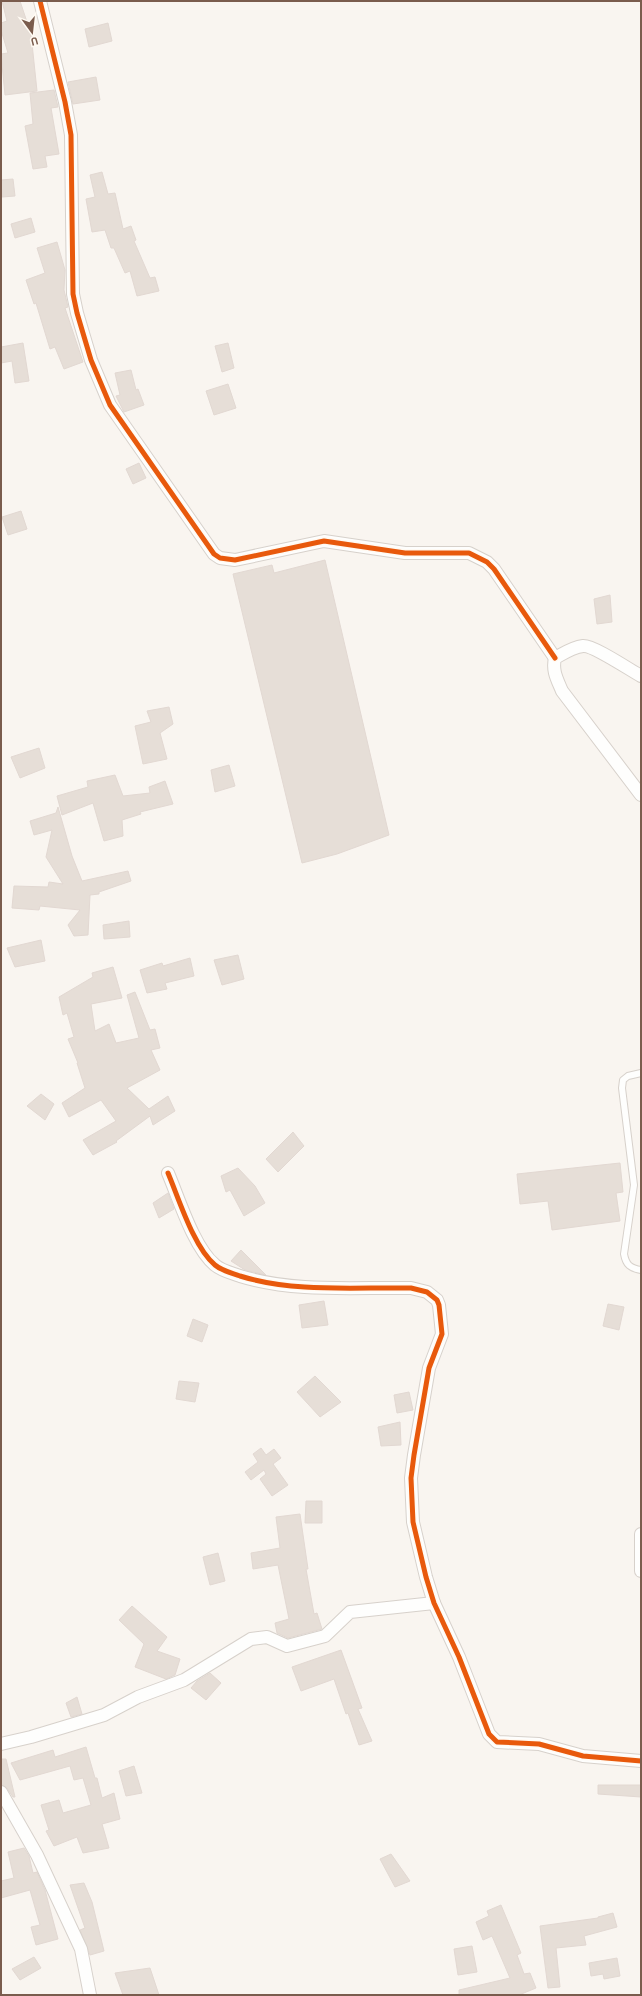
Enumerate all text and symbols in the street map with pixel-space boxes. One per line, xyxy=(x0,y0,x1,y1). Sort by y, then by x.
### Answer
north arrow xyxy=(12,12,52,52)
text: U xyxy=(29,33,40,50)

